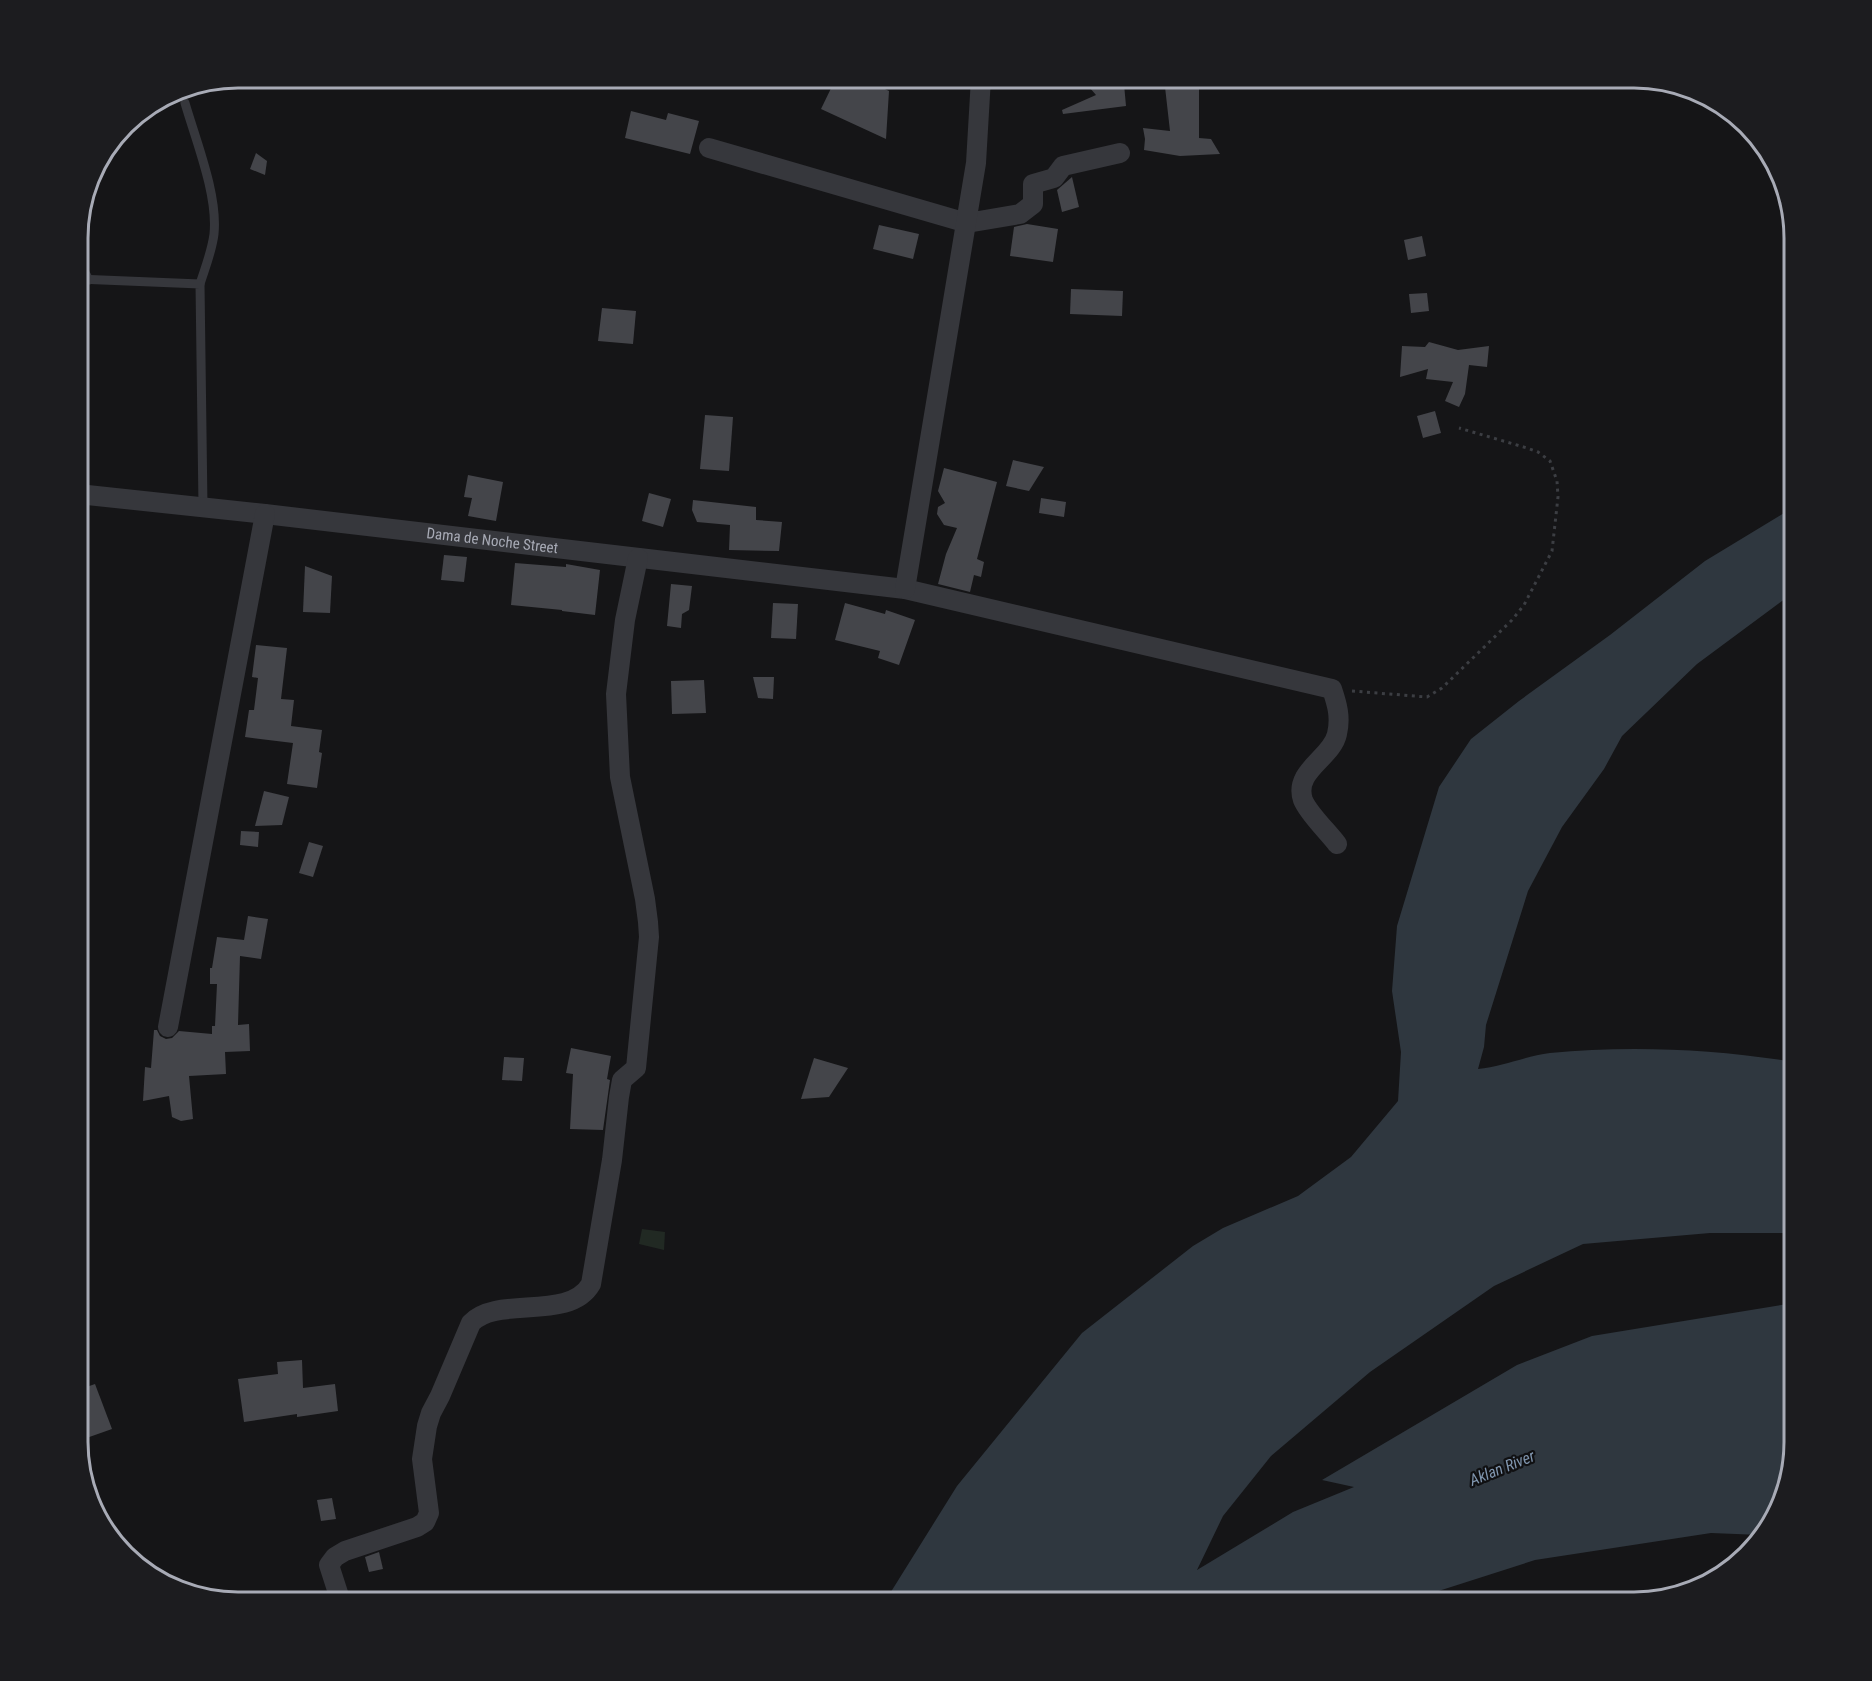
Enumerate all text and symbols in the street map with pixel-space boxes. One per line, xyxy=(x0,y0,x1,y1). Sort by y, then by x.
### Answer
street label: Dama de Noche Street xyxy=(426,524,559,557)
water label: Aklan River xyxy=(1466,1446,1538,1490)

